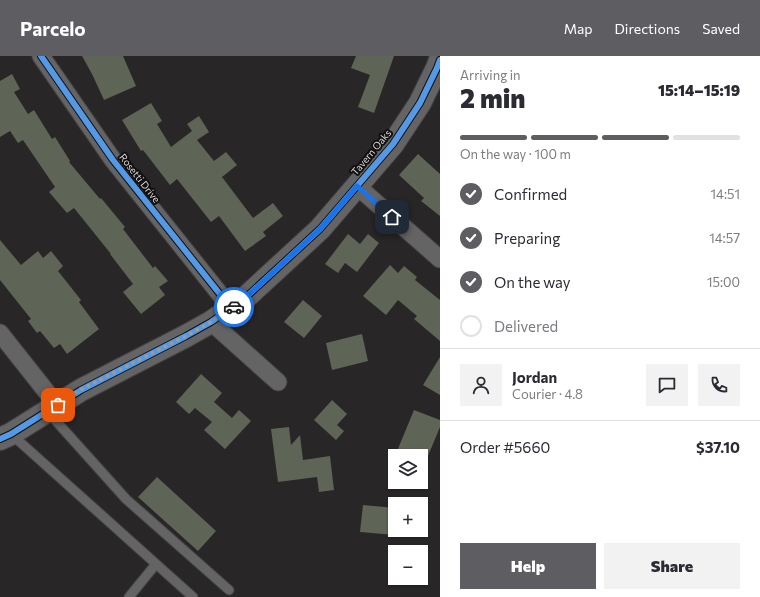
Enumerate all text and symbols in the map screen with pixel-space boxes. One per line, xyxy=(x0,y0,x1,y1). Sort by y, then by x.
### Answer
text: Parcelo xyxy=(20,17,86,40)
text: Map xyxy=(564,20,593,37)
text: Directions xyxy=(615,20,680,37)
text: Saved xyxy=(702,20,740,37)
text: Arriving in xyxy=(460,67,520,83)
text: 15:14–15:19 xyxy=(658,81,740,99)
text: 2 min xyxy=(460,82,525,113)
street label: Tavern Oaks xyxy=(348,126,394,177)
text: On the way · 100 m xyxy=(460,146,571,162)
street label: Rosetti Drive xyxy=(117,151,163,205)
icon: check xyxy=(460,183,482,205)
text: Confirmed xyxy=(494,185,567,203)
text: 14:51 xyxy=(711,186,740,202)
pin xyxy=(375,200,409,234)
icon: home xyxy=(381,206,403,228)
icon: check xyxy=(460,227,482,249)
text: Preparing xyxy=(494,229,560,247)
text: 14:57 xyxy=(709,230,740,246)
icon: check xyxy=(460,271,482,293)
text: On the way xyxy=(494,273,571,291)
text: 15:00 xyxy=(707,274,740,290)
courier xyxy=(214,287,254,327)
icon: car xyxy=(223,296,245,318)
text: Delivered xyxy=(494,317,558,335)
button: person xyxy=(460,364,502,406)
button: chat xyxy=(646,364,688,406)
button: phone xyxy=(698,364,740,406)
text: Jordan xyxy=(512,368,557,386)
text: Courier · 4.8 xyxy=(512,386,583,402)
pin xyxy=(41,388,75,422)
icon: bag xyxy=(47,394,69,416)
text: Order #5660 xyxy=(460,438,550,456)
text: $37.10 xyxy=(696,438,740,456)
map controls xyxy=(388,449,428,585)
button: layers xyxy=(388,449,428,489)
button: + xyxy=(388,497,428,537)
button: Help xyxy=(460,543,596,589)
button: Share xyxy=(604,543,740,589)
button: − xyxy=(388,545,428,585)

